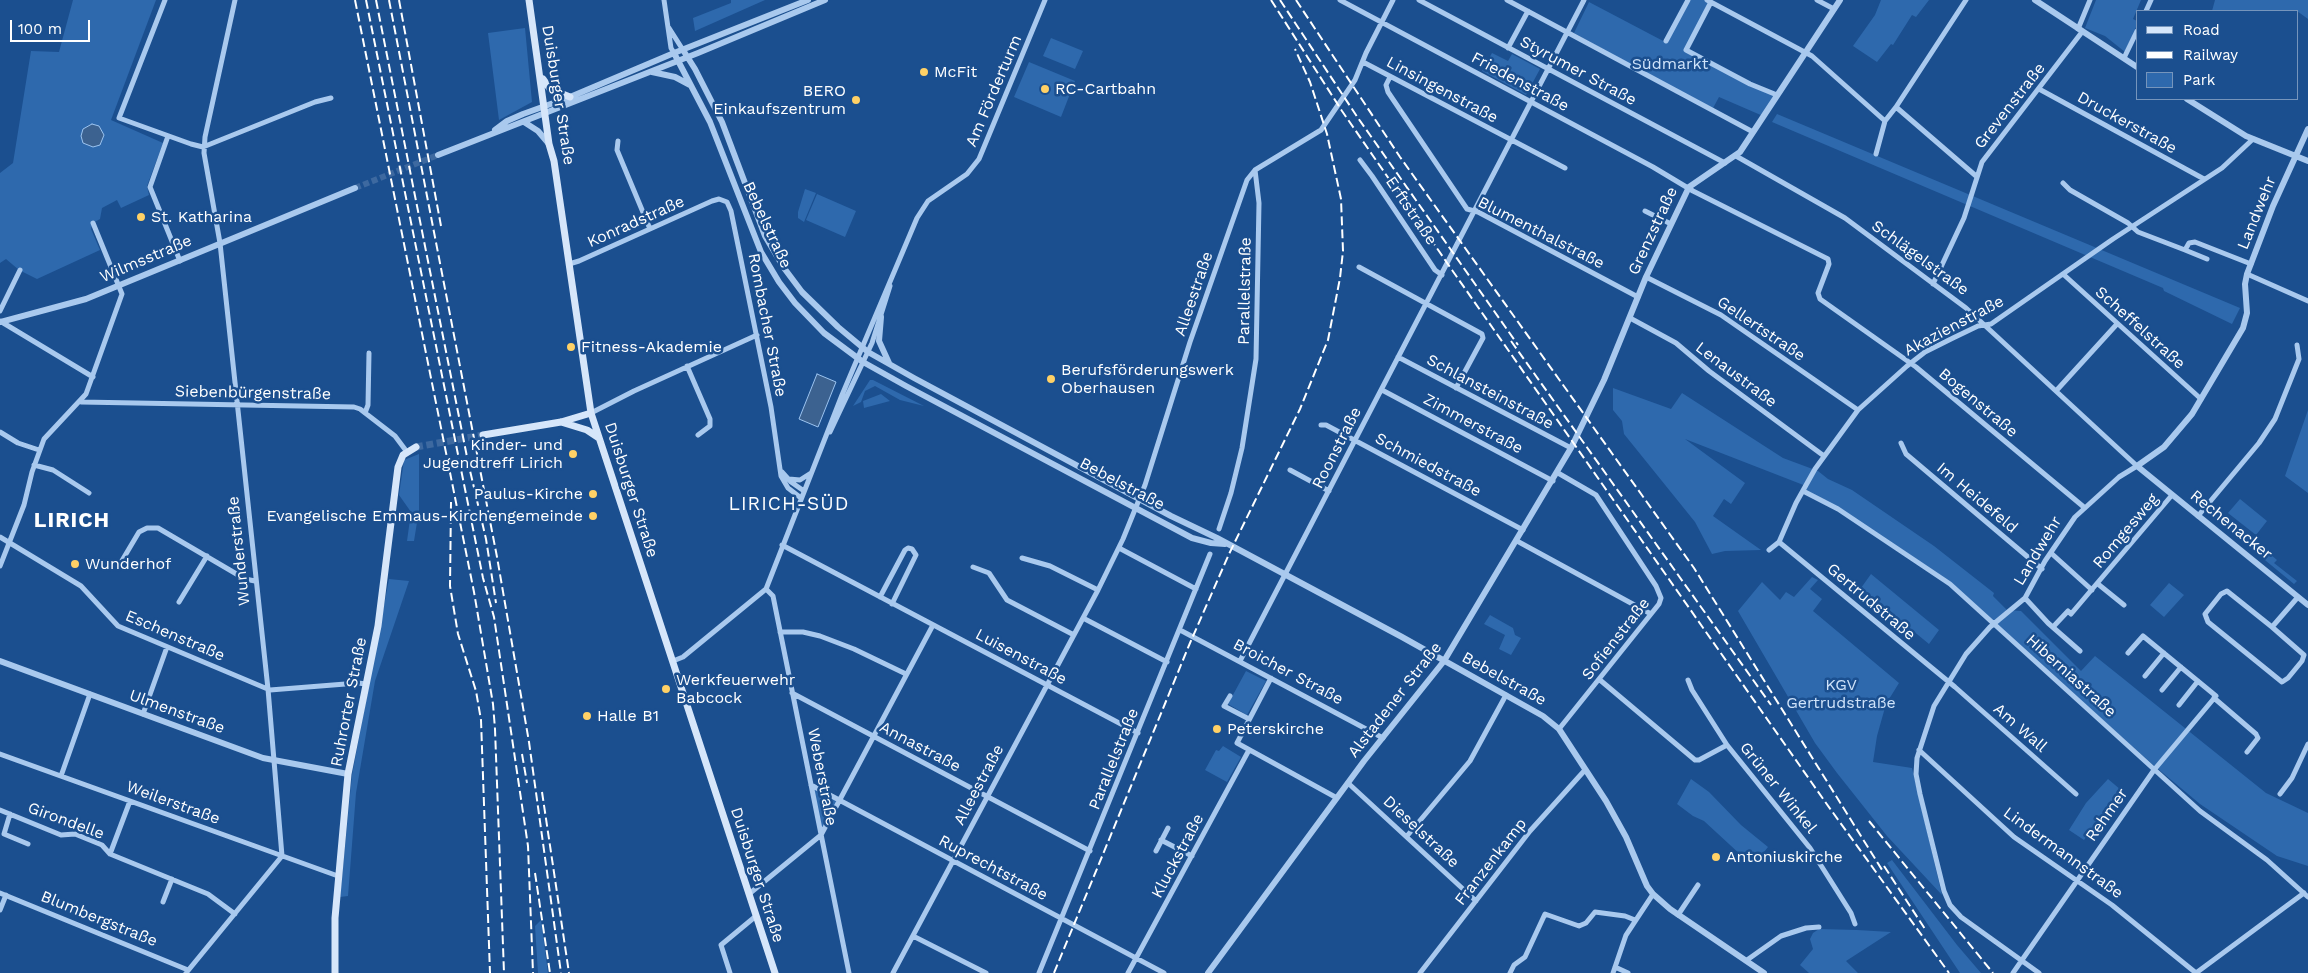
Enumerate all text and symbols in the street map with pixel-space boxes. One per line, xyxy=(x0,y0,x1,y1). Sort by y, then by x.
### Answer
scale bar xyxy=(12,10,92,42)
legend xyxy=(2136,10,2298,100)
text: 100 m xyxy=(18,20,62,38)
text: Road xyxy=(2183,21,2220,39)
street label: Duisburger Straße xyxy=(537,24,579,166)
street label: Am Förderturm xyxy=(962,32,1026,150)
street label: Styrumer Straße xyxy=(1516,32,1640,110)
text: Railway xyxy=(2183,46,2238,64)
street label: Friedenstraße xyxy=(1468,48,1572,116)
street label: Linsingenstraße xyxy=(1383,53,1501,127)
park label: Südmarkt xyxy=(1632,54,1708,74)
street label: Grevenstraße xyxy=(1970,59,2050,153)
place label: McFit xyxy=(934,62,977,82)
marker: McFit xyxy=(918,66,930,78)
text: Park xyxy=(2183,71,2215,89)
place label: RC-Cartbahn xyxy=(1055,79,1156,99)
place label: BERO Einkaufszentrum xyxy=(713,81,846,119)
marker: RC-Cartbahn xyxy=(1039,83,1051,95)
street label: Druckerstraße xyxy=(2074,88,2180,158)
marker: BERO Einkaufszentrum xyxy=(850,94,862,106)
street label: Erftstraße xyxy=(1381,173,1441,249)
street label: Landwehr xyxy=(2234,174,2280,252)
street label: Bebelstraße xyxy=(739,179,795,271)
street label: Grenzstraße xyxy=(1624,184,1682,278)
street label: Konradstraße xyxy=(584,192,688,252)
street label: Blumenthalstraße xyxy=(1474,193,1608,273)
place label: St. Katharina xyxy=(151,207,252,227)
marker: St. Katharina xyxy=(135,211,147,223)
street label: Schlägelstraße xyxy=(1868,216,1972,300)
street label: Wilmsstraße xyxy=(97,231,195,287)
street label: Parallelstraße xyxy=(1234,237,1256,345)
street label: Alleestraße xyxy=(1171,249,1217,339)
street label: Rombacher Straße xyxy=(744,252,790,398)
street label: Scheffelstraße xyxy=(2091,283,2189,373)
street label: Gellertstraße xyxy=(1713,292,1809,366)
street label: Akazienstraße xyxy=(1901,292,2007,360)
place label: Fitness-Akademie xyxy=(581,337,722,357)
street label: Lenaustraße xyxy=(1691,338,1781,412)
marker: Fitness-Akademie xyxy=(565,341,577,353)
street label: Schlansteinstraße xyxy=(1423,350,1557,434)
place label: Berufsförderungswerk Oberhausen xyxy=(1061,360,1234,398)
street label: Bogenstraße xyxy=(1935,364,2021,442)
marker: Berufsförderungswerk Oberhausen xyxy=(1045,373,1057,385)
street label: Siebenbürgenstraße xyxy=(175,382,331,404)
street label: Zimmerstraße xyxy=(1420,390,1526,458)
street label: Roonstraße xyxy=(1308,404,1366,492)
street label: Duisburger Straße xyxy=(600,420,662,560)
street label: Schmiedstraße xyxy=(1372,429,1484,501)
place label: Kinder- und Jugendtreff Lirich xyxy=(423,435,563,473)
marker: Kinder- und Jugendtreff Lirich xyxy=(567,448,579,460)
street label: Bebelstraße xyxy=(1076,454,1168,514)
street label: Im Heidefeld xyxy=(1933,459,2021,537)
place label: Paulus-Kirche xyxy=(474,484,583,504)
street label: Rechenacker xyxy=(2186,486,2276,564)
marker: Paulus-Kirche xyxy=(587,488,599,500)
street label: Romgesweg xyxy=(2089,490,2163,572)
district label: LIRICH-SÜD xyxy=(727,493,851,515)
street label: Wunderstraße xyxy=(224,495,254,607)
place label: Evangelische Emmaus-Kirchengemeinde xyxy=(266,506,583,526)
district label: LIRICH xyxy=(33,508,111,534)
marker: Evangelische Emmaus-Kirchengemeinde xyxy=(587,510,599,522)
street label: Landwehr xyxy=(2010,513,2066,589)
place label: Wunderhof xyxy=(85,554,171,574)
marker: Wunderhof xyxy=(69,558,81,570)
street label: Gertrudstraße xyxy=(1823,559,1919,645)
street label: Sofienstraße xyxy=(1578,594,1654,684)
street label: Eschenstraße xyxy=(122,606,228,666)
street label: Luisenstraße xyxy=(972,625,1070,689)
street label: Hiberniastraße xyxy=(2022,631,2120,721)
street label: Broicher Straße xyxy=(1230,635,1346,709)
street label: Ruhrorter Straße xyxy=(327,636,371,768)
street label: Alstadener Straße xyxy=(1344,638,1446,762)
street label: Bebelstraße xyxy=(1458,648,1550,710)
place label: Werkfeuerwehr Babcock xyxy=(676,670,795,708)
park label: KGV Gertrudstraße xyxy=(1786,675,1896,713)
marker: Werkfeuerwehr Babcock xyxy=(660,683,672,695)
street label: Ulmenstraße xyxy=(127,686,227,738)
street label: Am Wall xyxy=(1989,699,2051,757)
street label: Parallelstraße xyxy=(1085,705,1143,813)
place label: Halle B1 xyxy=(597,706,659,726)
marker: Halle B1 xyxy=(581,710,593,722)
street label: Annastraße xyxy=(876,718,964,776)
place label: Peterskirche xyxy=(1227,719,1324,739)
marker: Peterskirche xyxy=(1211,723,1223,735)
street label: Weberstraße xyxy=(803,727,841,827)
street label: Grüner Winkel xyxy=(1735,739,1821,837)
street label: Alleestraße xyxy=(950,741,1008,829)
street label: Weilerstraße xyxy=(124,777,222,829)
street label: Rehmer xyxy=(2082,785,2132,845)
street label: Dieselstraße xyxy=(1379,792,1463,872)
street label: Girondelle xyxy=(25,798,107,844)
street label: Lindermannstraße xyxy=(1999,803,2127,903)
street label: Duisburger Straße xyxy=(726,805,788,945)
street label: Kluckstraße xyxy=(1148,811,1208,901)
street label: Franzenkamp xyxy=(1451,815,1531,909)
street label: Ruprechtstraße xyxy=(935,831,1051,905)
place label: Antoniuskirche xyxy=(1726,847,1843,867)
marker: Antoniuskirche xyxy=(1710,851,1722,863)
street label: Blumbergstraße xyxy=(38,887,160,951)

